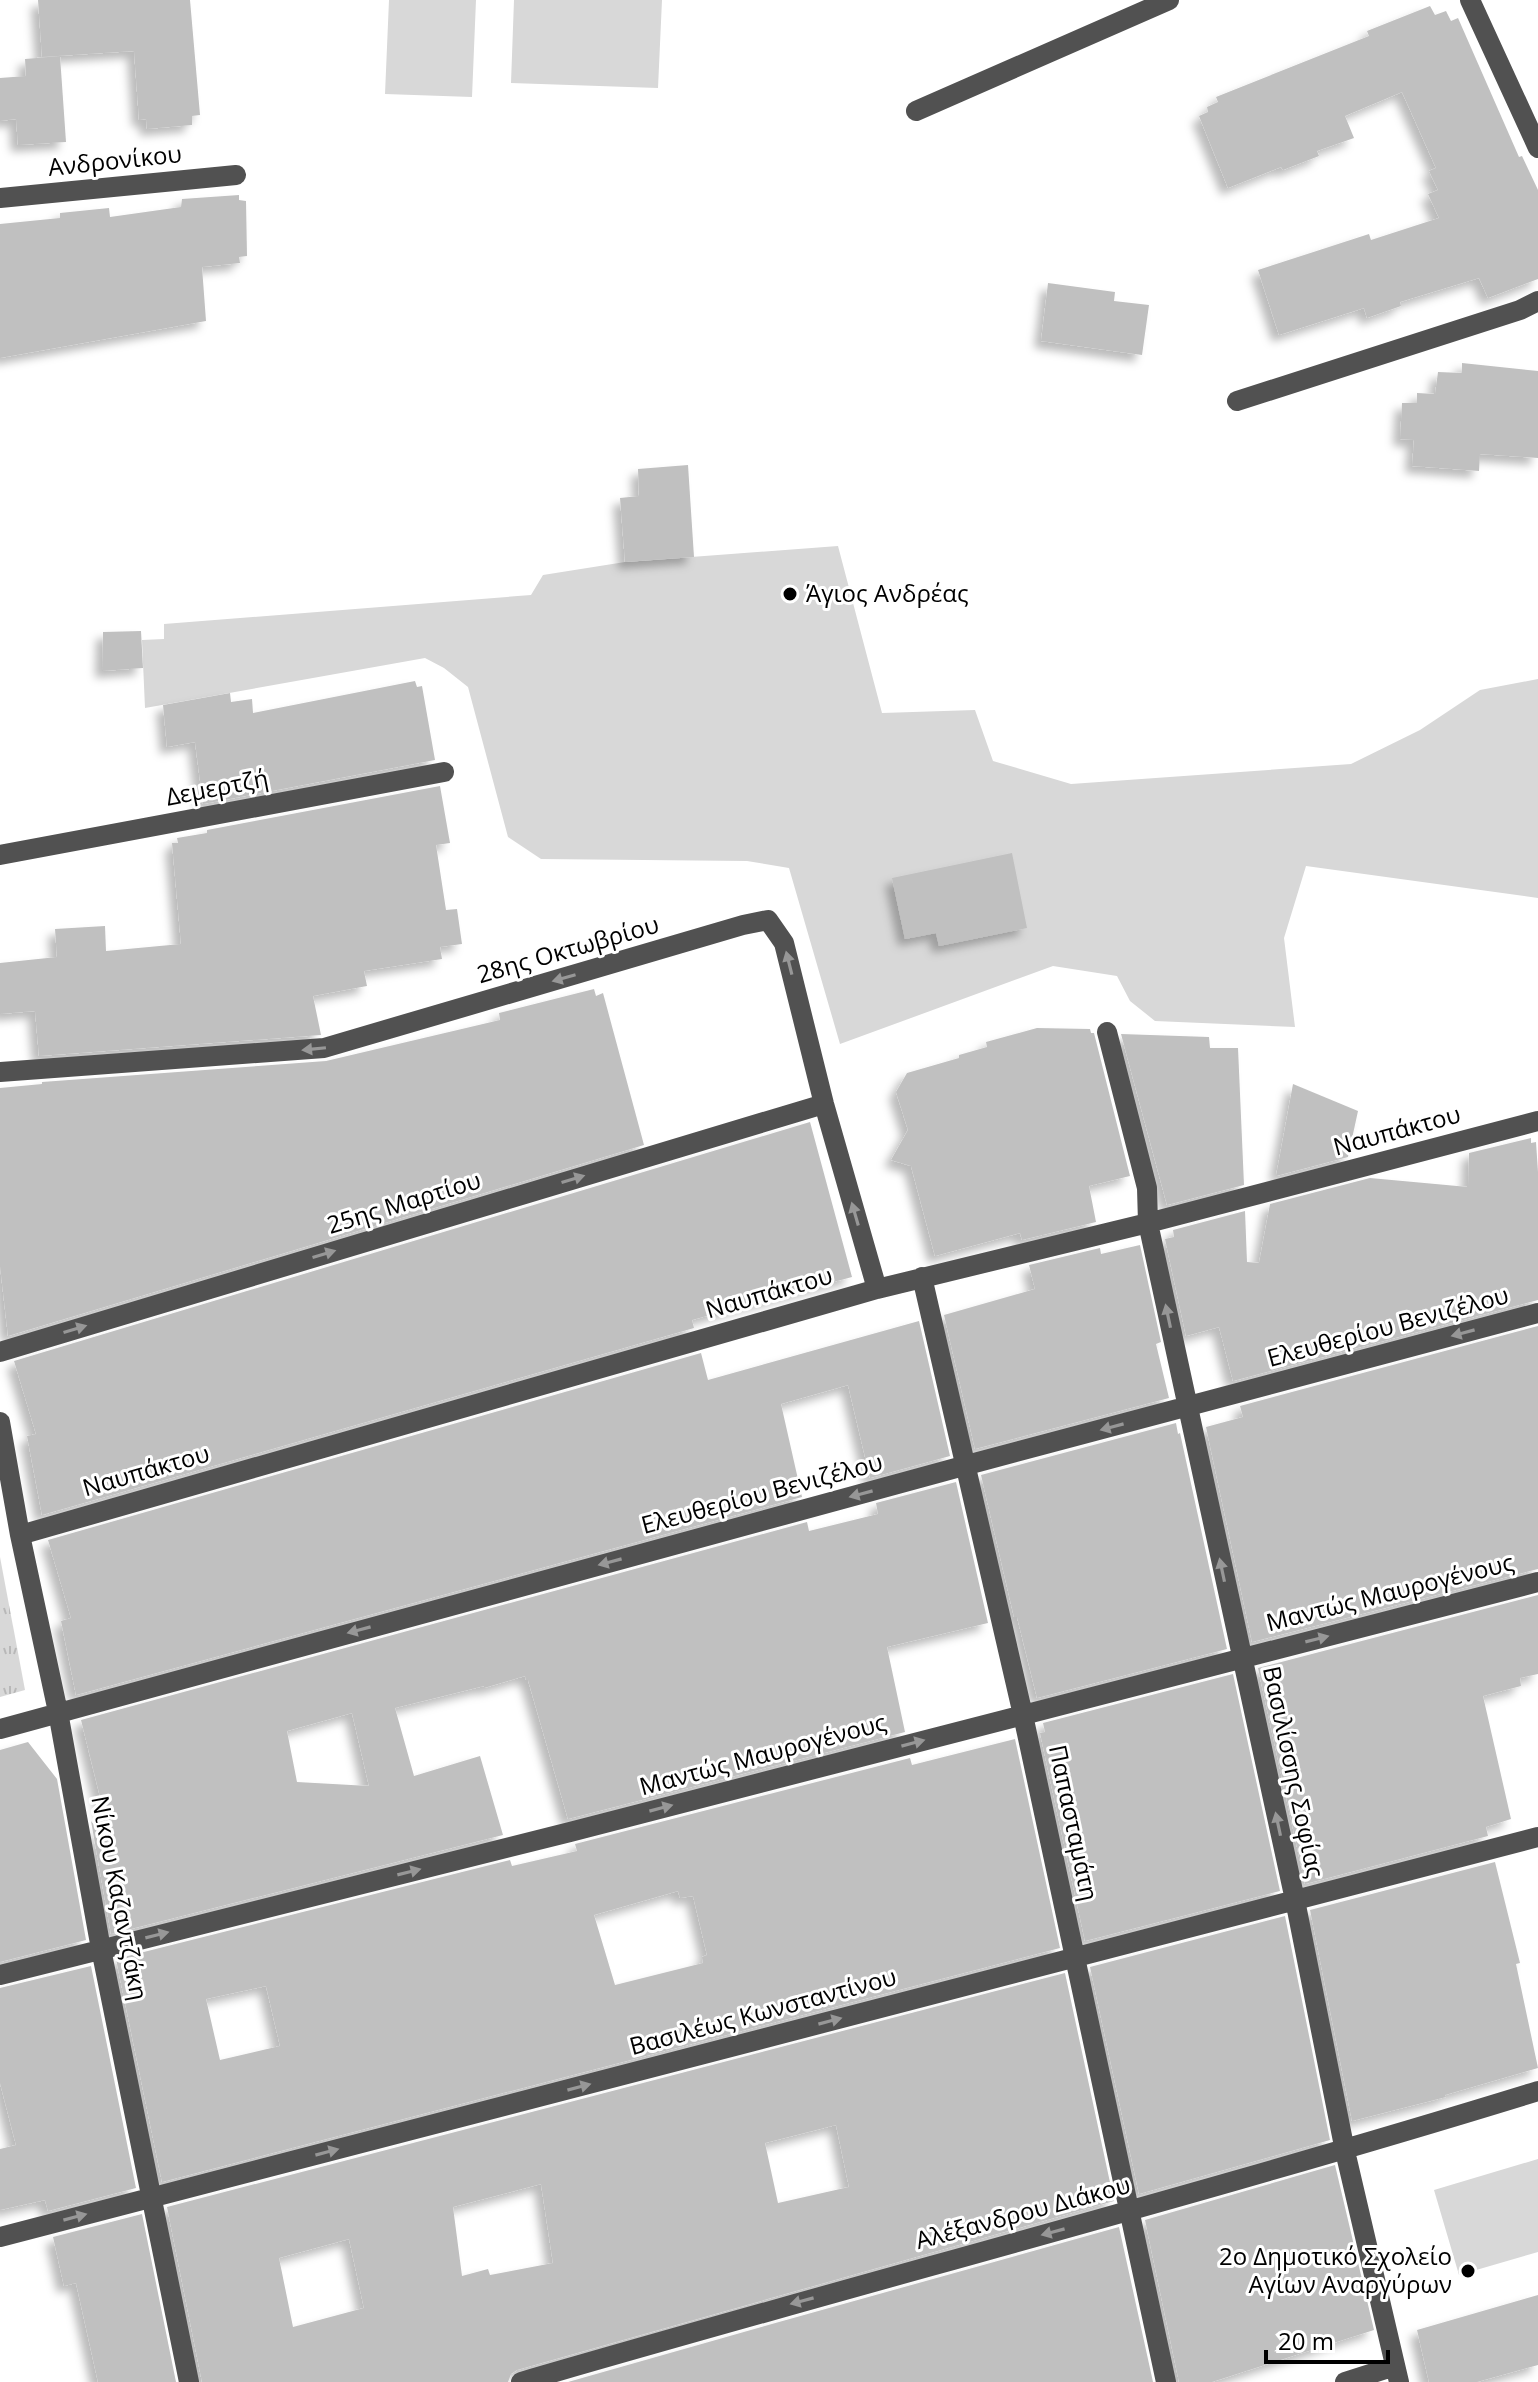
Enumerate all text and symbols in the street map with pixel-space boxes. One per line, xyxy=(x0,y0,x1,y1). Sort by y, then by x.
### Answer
street label: Ανδρονίκου xyxy=(46,136,183,183)
place label: Άγιος Ανδρέας xyxy=(806,576,969,609)
marker: Άγιος Ανδρέας xyxy=(781,585,799,603)
street label: Δεμερτζή xyxy=(163,760,271,813)
street label: 28ης Οκτωβρίου xyxy=(473,907,662,990)
one-way arrow xyxy=(782,950,794,975)
one-way arrow xyxy=(552,972,576,985)
one-way arrow xyxy=(302,1042,327,1055)
street label: Ναυπάκτου xyxy=(1329,1097,1464,1162)
street label: 25ης Μαρτίου xyxy=(323,1163,485,1241)
one-way arrow xyxy=(561,1172,585,1185)
one-way arrow xyxy=(849,1201,861,1226)
one-way arrow xyxy=(312,1247,336,1260)
street label: Ναυπάκτου xyxy=(701,1258,836,1325)
street label: Ελευθερίου Βενιζέλου xyxy=(1263,1277,1512,1374)
one-way arrow xyxy=(1161,1303,1174,1328)
one-way arrow xyxy=(63,1322,87,1335)
one-way arrow xyxy=(1450,1328,1475,1340)
one-way arrow xyxy=(1099,1421,1124,1433)
street label: Ναυπάκτου xyxy=(78,1436,213,1503)
street label: Ελευθερίου Βενιζέλου xyxy=(637,1444,886,1541)
one-way arrow xyxy=(848,1488,873,1500)
street label: Μαντώς Μαυρογένους xyxy=(1262,1545,1517,1638)
one-way arrow xyxy=(597,1556,621,1569)
one-way arrow xyxy=(1215,1557,1228,1582)
one-way arrow xyxy=(346,1625,371,1637)
one-way arrow xyxy=(1304,1632,1329,1644)
street label: Βασιλίσσης Σοφίας xyxy=(1256,1663,1333,1881)
street label: Μαντώς Μαυρογένους xyxy=(636,1705,890,1802)
one-way arrow xyxy=(900,1737,925,1749)
street label: Παπασταμάτη xyxy=(1042,1742,1107,1904)
street label: Νίκου Καζαντζάκη xyxy=(84,1793,156,2003)
one-way arrow xyxy=(649,1802,674,1814)
one-way arrow xyxy=(1271,1811,1284,1836)
one-way arrow xyxy=(397,1866,422,1878)
one-way arrow xyxy=(145,1929,170,1941)
street label: Βασιλέως Κωνσταντίνου xyxy=(625,1959,900,2062)
one-way arrow xyxy=(818,2015,843,2027)
one-way arrow xyxy=(566,2080,591,2092)
one-way arrow xyxy=(315,2145,340,2157)
street label: Αλέξανδρου Διάκου xyxy=(912,2167,1134,2256)
one-way arrow xyxy=(63,2211,88,2223)
one-way arrow xyxy=(1040,2226,1065,2238)
place label: 2ο Δημοτικό Σχολείο Αγίων Αναργύρων xyxy=(1219,2239,1452,2300)
marker: 2ο Δημοτικό Σχολείο Αγίων Αναργύρων xyxy=(1459,2262,1477,2280)
one-way arrow xyxy=(790,2295,814,2308)
scale bar xyxy=(1266,2314,1388,2364)
text: 20 m xyxy=(1278,2324,1334,2357)

